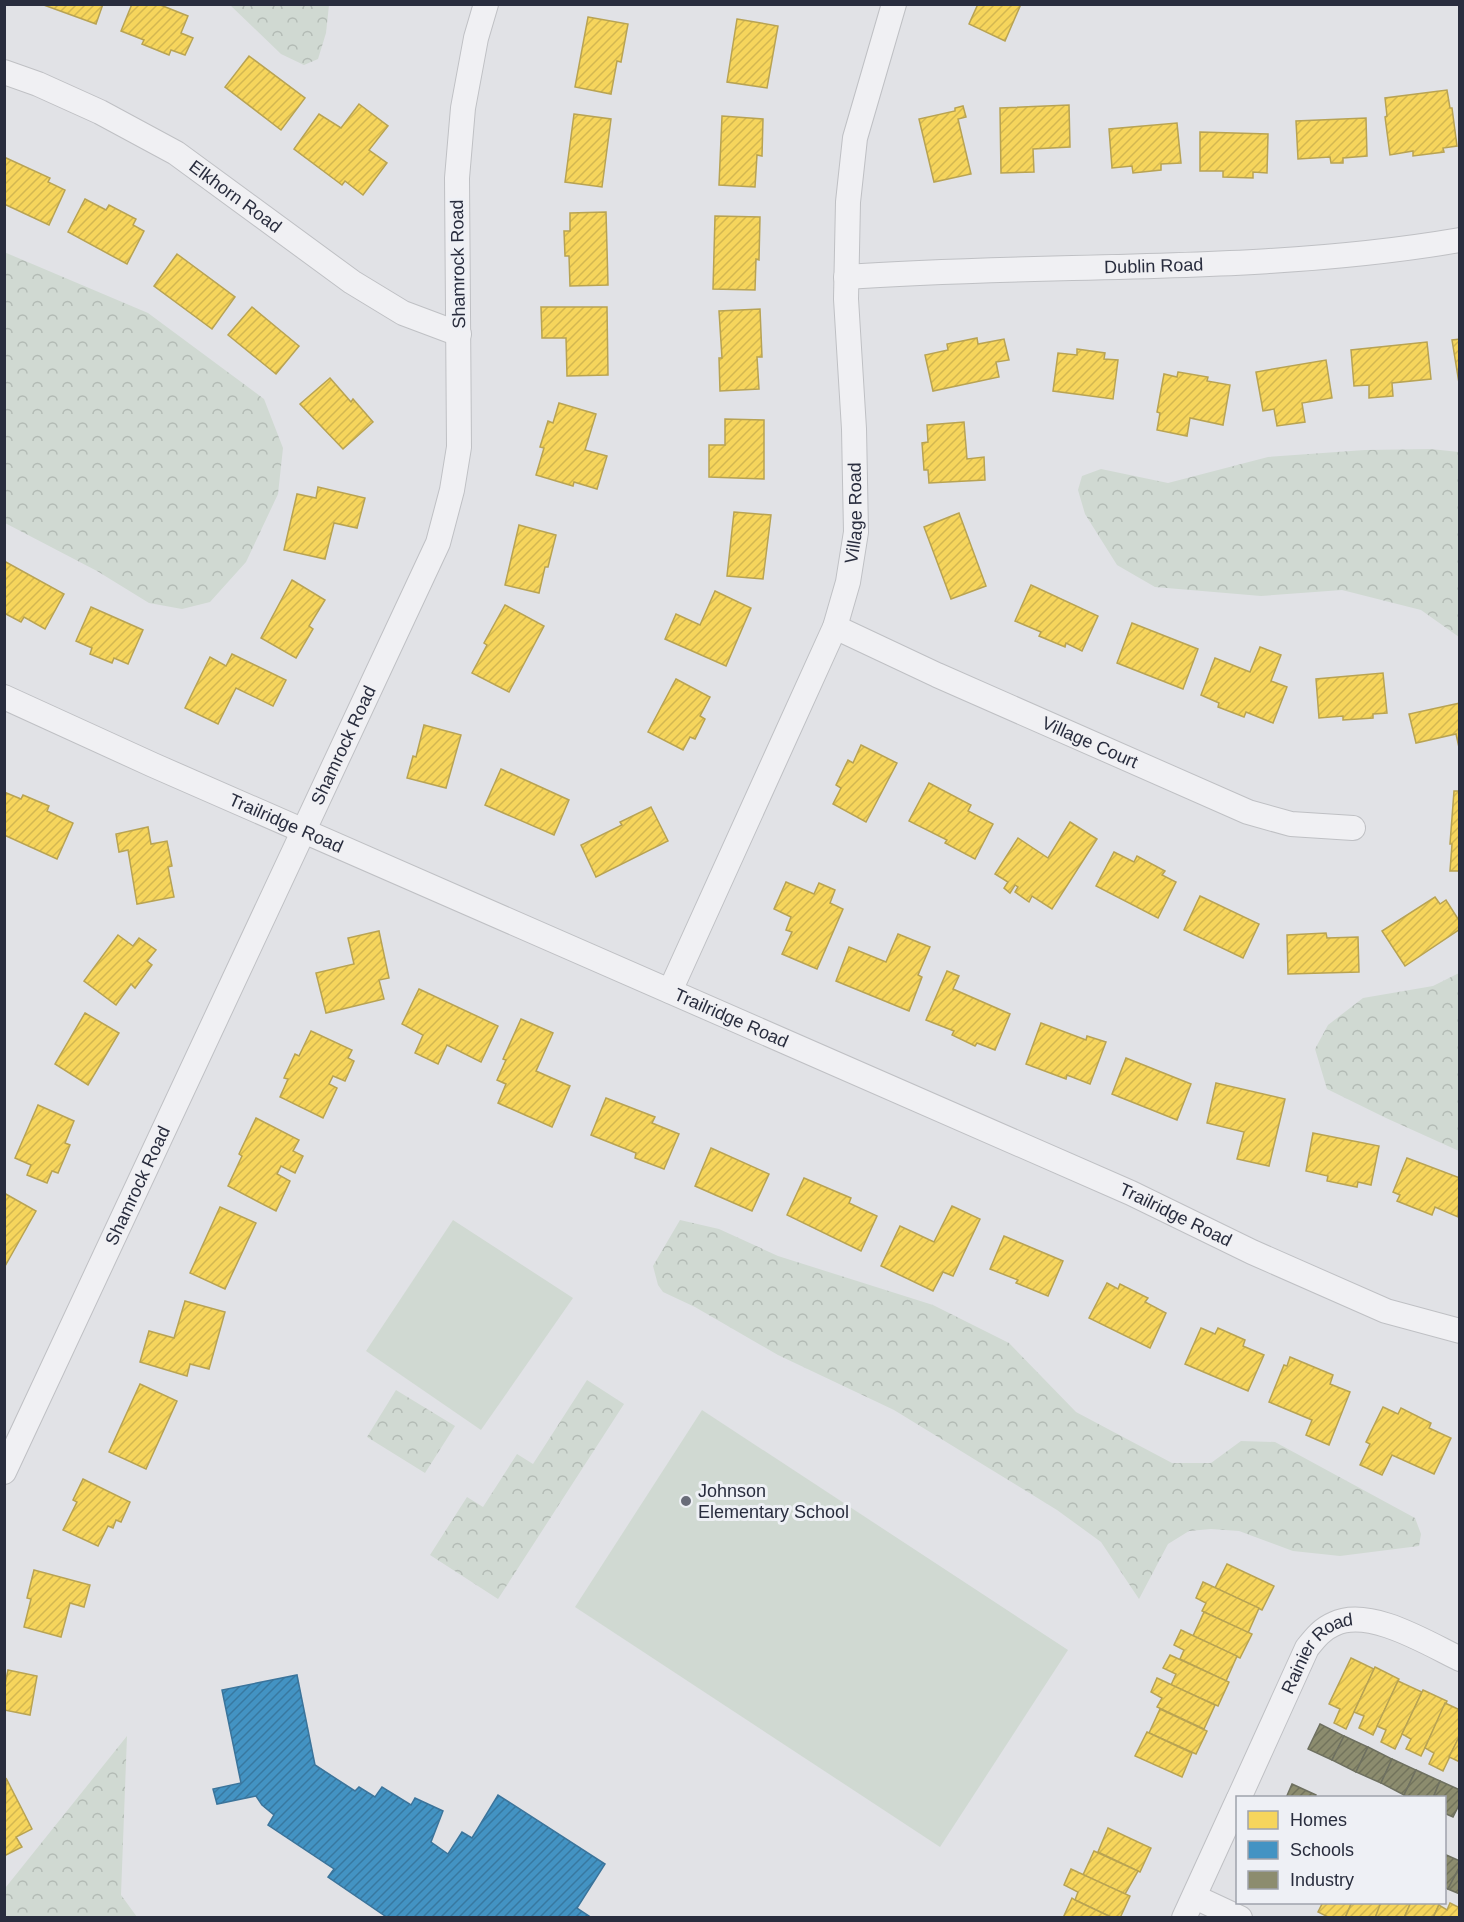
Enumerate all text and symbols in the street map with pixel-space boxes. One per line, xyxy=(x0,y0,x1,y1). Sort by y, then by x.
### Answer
street label: Elkhorn Road xyxy=(185,156,285,237)
street label: Shamrock Road xyxy=(447,199,469,329)
street label: Dublin Road xyxy=(1104,254,1204,277)
street label: Village Road xyxy=(841,462,866,565)
street label: Shamrock Road xyxy=(307,683,380,808)
street label: Village Court xyxy=(1039,713,1141,772)
street label: Trailridge Road xyxy=(226,790,346,857)
street label: Trailridge Road xyxy=(671,984,791,1052)
street label: Shamrock Road xyxy=(101,1123,174,1248)
street label: Trailridge Road xyxy=(1116,1179,1235,1251)
place label: Johnson Elementary School xyxy=(698,1481,849,1522)
marker: Johnson Elementary School xyxy=(679,1494,693,1508)
street label: Rainier Road xyxy=(1278,1609,1354,1697)
legend xyxy=(1236,1796,1446,1904)
text: Homes xyxy=(1290,1810,1347,1830)
text: Schools xyxy=(1290,1840,1354,1860)
text: Industry xyxy=(1290,1870,1354,1890)

